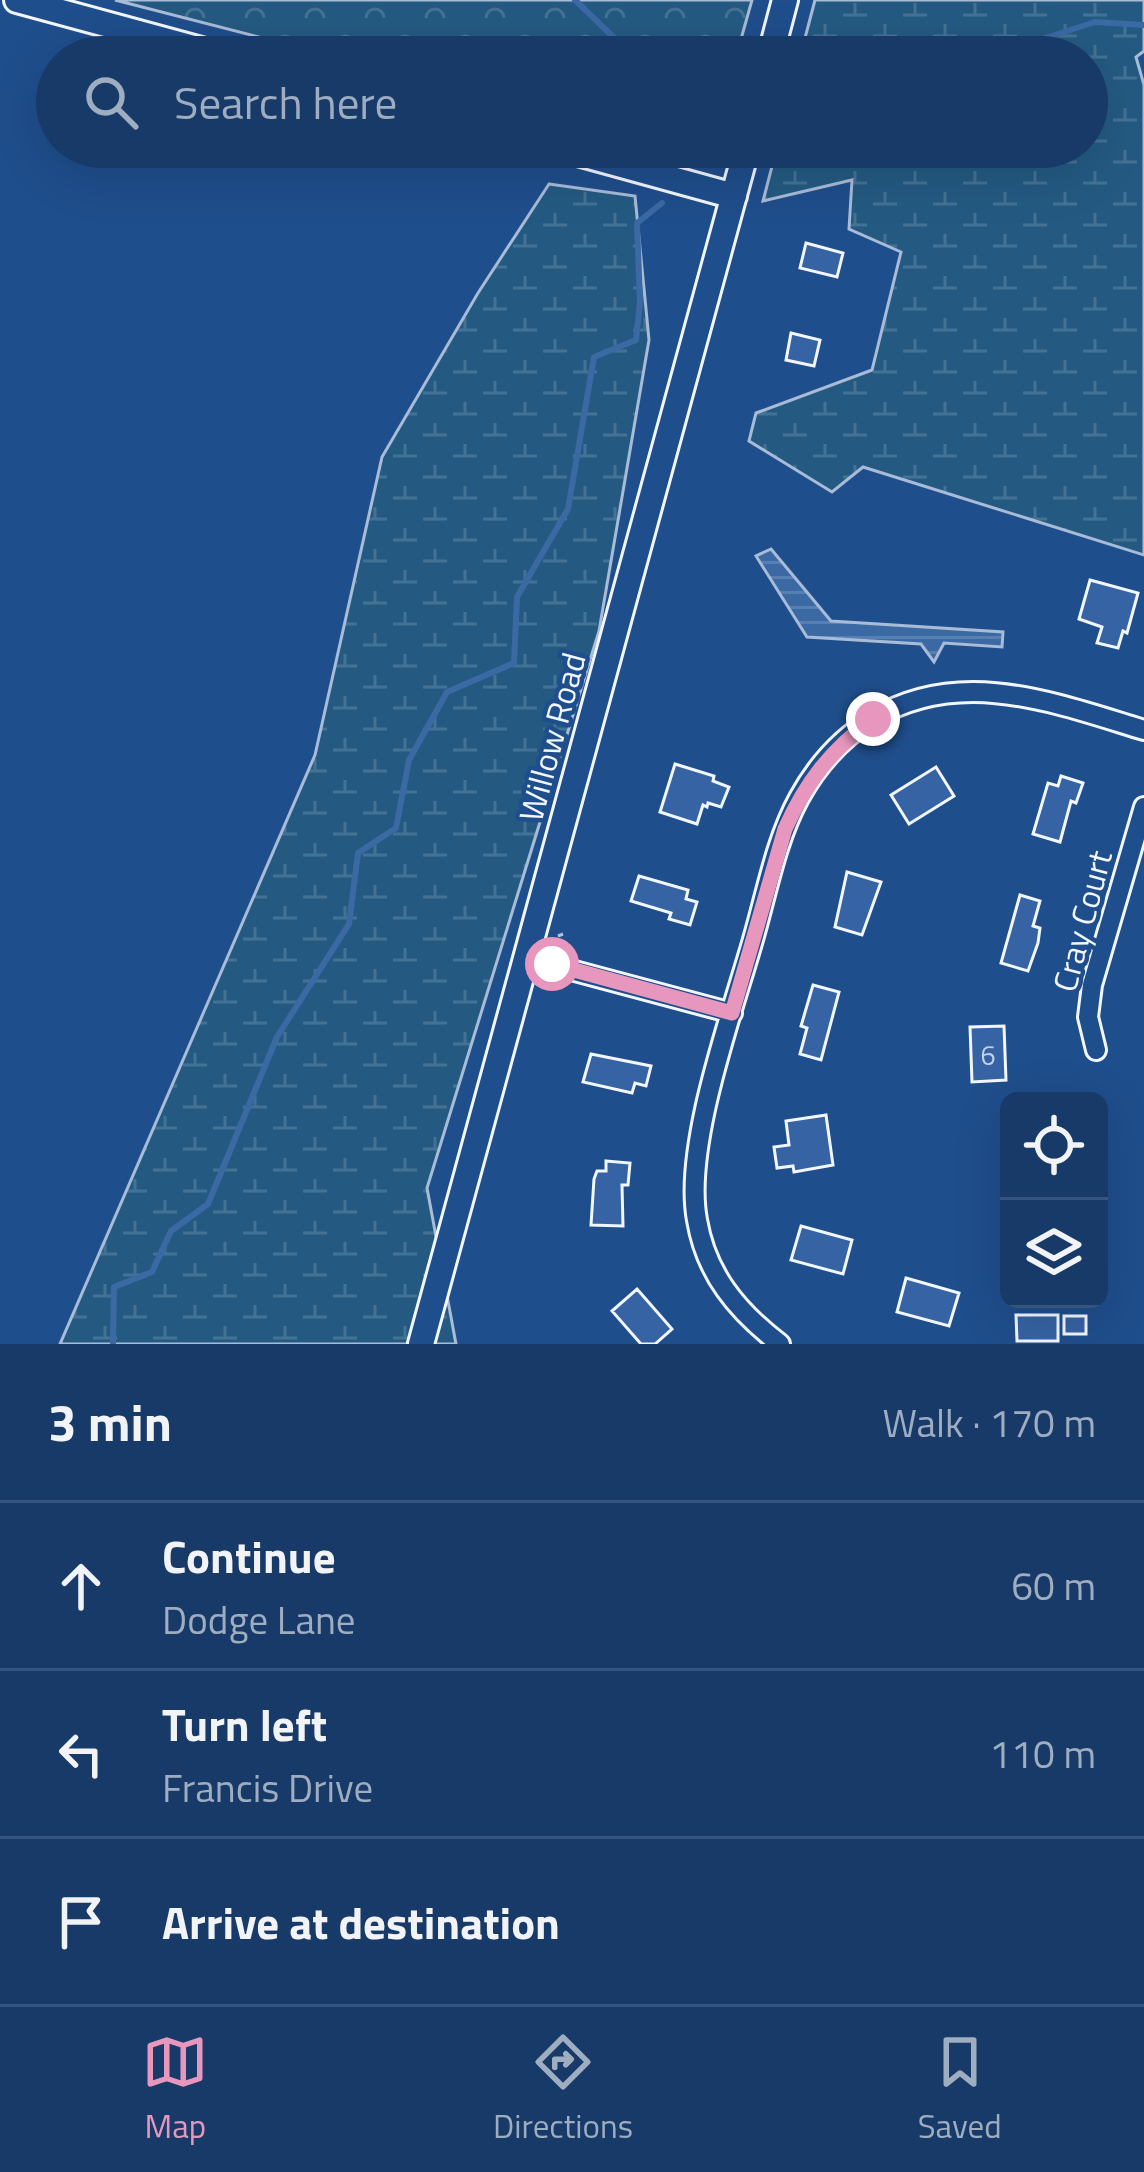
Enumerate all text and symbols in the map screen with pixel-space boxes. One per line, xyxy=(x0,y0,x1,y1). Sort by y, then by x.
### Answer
search box xyxy=(36,36,1108,168)
text: Search here xyxy=(174,68,397,136)
icon: search xyxy=(78,69,144,135)
street label: Willow Road xyxy=(505,647,599,827)
route end xyxy=(846,692,900,746)
street label: Cray Court xyxy=(1039,844,1125,997)
route start xyxy=(525,937,579,991)
house number: 6 xyxy=(980,1034,996,1075)
map controls xyxy=(1000,1092,1108,1308)
button: locate xyxy=(1000,1092,1108,1200)
button: layers xyxy=(1000,1200,1108,1308)
text: 3 min xyxy=(48,1383,172,1461)
text: Walk · 170 m xyxy=(882,1393,1096,1452)
text: Continue xyxy=(162,1522,336,1590)
icon: ahead xyxy=(48,1553,114,1619)
text: 60 m xyxy=(1011,1556,1096,1615)
text: Dodge Lane xyxy=(162,1590,356,1649)
text: Turn left xyxy=(162,1690,327,1758)
icon: left xyxy=(48,1721,114,1787)
text: 110 m xyxy=(989,1724,1096,1783)
text: Francis Drive xyxy=(162,1758,373,1817)
text: Arrive at destination xyxy=(162,1888,560,1956)
icon: arrive xyxy=(48,1889,114,1955)
tab: Map xyxy=(142,2029,208,2151)
tab: Directions xyxy=(493,2029,633,2151)
tab: Saved xyxy=(918,2029,1002,2151)

